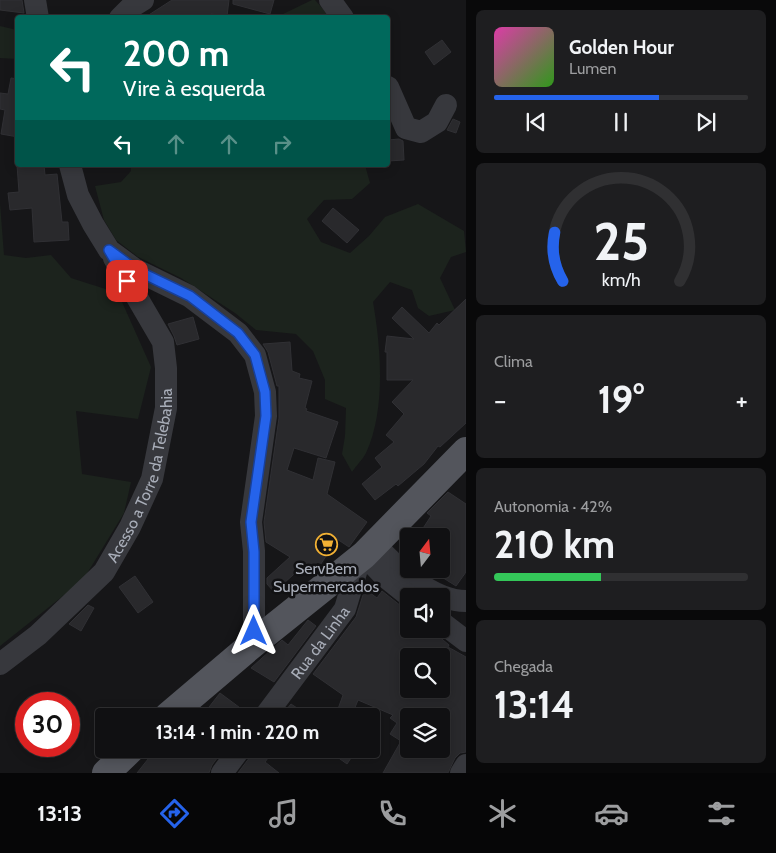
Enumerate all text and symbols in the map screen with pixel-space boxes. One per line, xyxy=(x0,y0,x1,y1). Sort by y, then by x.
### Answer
text: 200 m xyxy=(123,32,229,75)
icon: left xyxy=(40,35,105,100)
text: Golden Hour xyxy=(569,36,674,59)
text: Lumen xyxy=(569,59,616,78)
text: Vire à esquerda xyxy=(123,75,265,102)
icon: previous xyxy=(522,108,550,136)
icon: pause xyxy=(607,108,635,136)
icon: next xyxy=(692,108,720,136)
icon: left xyxy=(109,130,137,158)
icon: ahead xyxy=(162,130,190,158)
icon: ahead xyxy=(215,130,243,158)
icon: right xyxy=(268,130,296,158)
text: 25 xyxy=(593,210,649,273)
pin xyxy=(106,260,148,302)
icon: arrive xyxy=(113,267,141,295)
text: km/h xyxy=(601,269,641,290)
text: Clima xyxy=(494,352,533,371)
text: 19° xyxy=(598,376,644,423)
text: − xyxy=(494,383,506,417)
text: + xyxy=(736,383,748,417)
street label: Acesso a Torre da Telebahia xyxy=(102,388,176,565)
text: Autonomia · 42% xyxy=(494,497,612,516)
text: 210 km xyxy=(494,521,615,568)
north arrow xyxy=(400,528,450,578)
map controls xyxy=(400,528,450,758)
supermarket icon: ServBem Supermercados xyxy=(314,532,338,556)
place label: ServBem Supermercados xyxy=(273,559,379,596)
button: sound xyxy=(400,588,450,638)
street label: Rua da Linha xyxy=(287,602,354,682)
position arrow xyxy=(227,604,279,656)
button: search xyxy=(400,648,450,698)
text: Chegada xyxy=(494,657,553,676)
text: 13:14 xyxy=(494,681,575,728)
speed limit sign: 30 xyxy=(15,692,80,757)
button: layers xyxy=(400,708,450,758)
text: 13:14 · 1 min · 220 m xyxy=(156,721,319,744)
icon: directions xyxy=(157,796,192,831)
icon: music xyxy=(266,796,301,831)
icon: phone xyxy=(375,796,410,831)
icon: climate xyxy=(485,796,520,831)
icon: car xyxy=(594,796,629,831)
icon: filters xyxy=(704,796,739,831)
text: 13:13 xyxy=(37,800,82,827)

